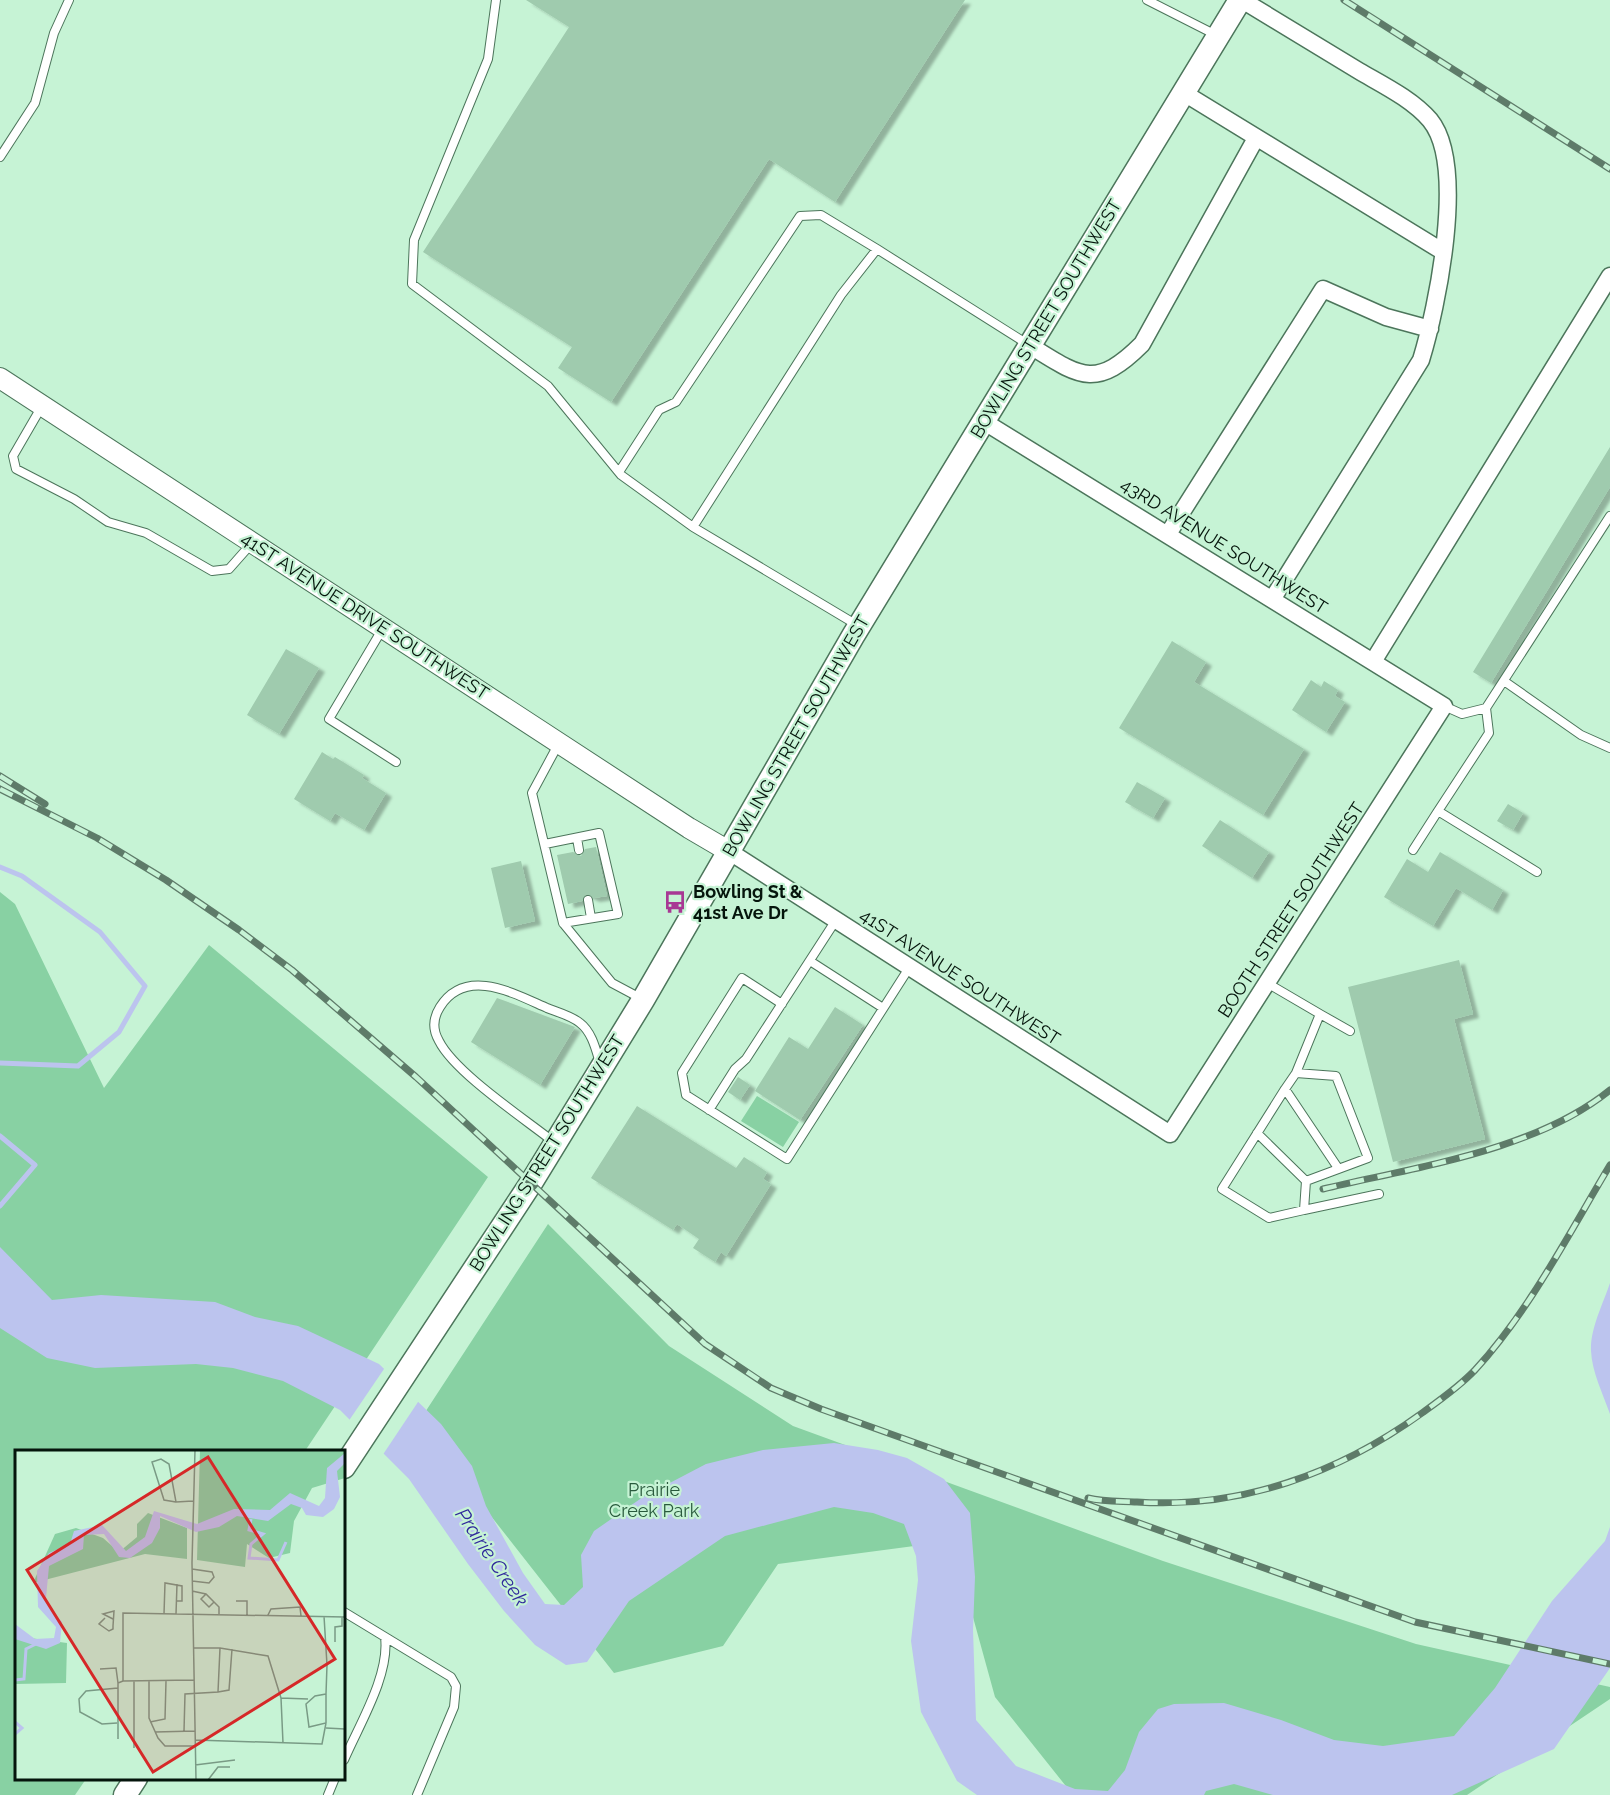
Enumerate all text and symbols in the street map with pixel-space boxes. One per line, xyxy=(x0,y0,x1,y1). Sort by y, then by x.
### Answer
street label: BOWLING STREET SOUTHWEST xyxy=(966,196,1125,442)
street label: 43RD AVENUE SOUTHWEST xyxy=(1117,473,1331,618)
street label: 41ST AVENUE DRIVE SOUTHWEST xyxy=(238,528,493,704)
street label: BOWLING STREET SOUTHWEST xyxy=(718,612,873,860)
street label: BOOTH STREET SOUTHWEST xyxy=(1213,798,1368,1021)
place label: Bowling St & 41st Ave Dr xyxy=(693,881,803,923)
bus stop icon: Bowling St & 41st Ave Dr xyxy=(662,889,688,915)
street label: 41ST AVENUE SOUTHWEST xyxy=(856,904,1064,1049)
street label: BOWLING STREET SOUTHWEST xyxy=(465,1031,628,1275)
inset map xyxy=(15,1450,345,1780)
park label: Prairie Creek Park xyxy=(609,1479,700,1521)
water label: Prairie Creek xyxy=(450,1503,534,1611)

